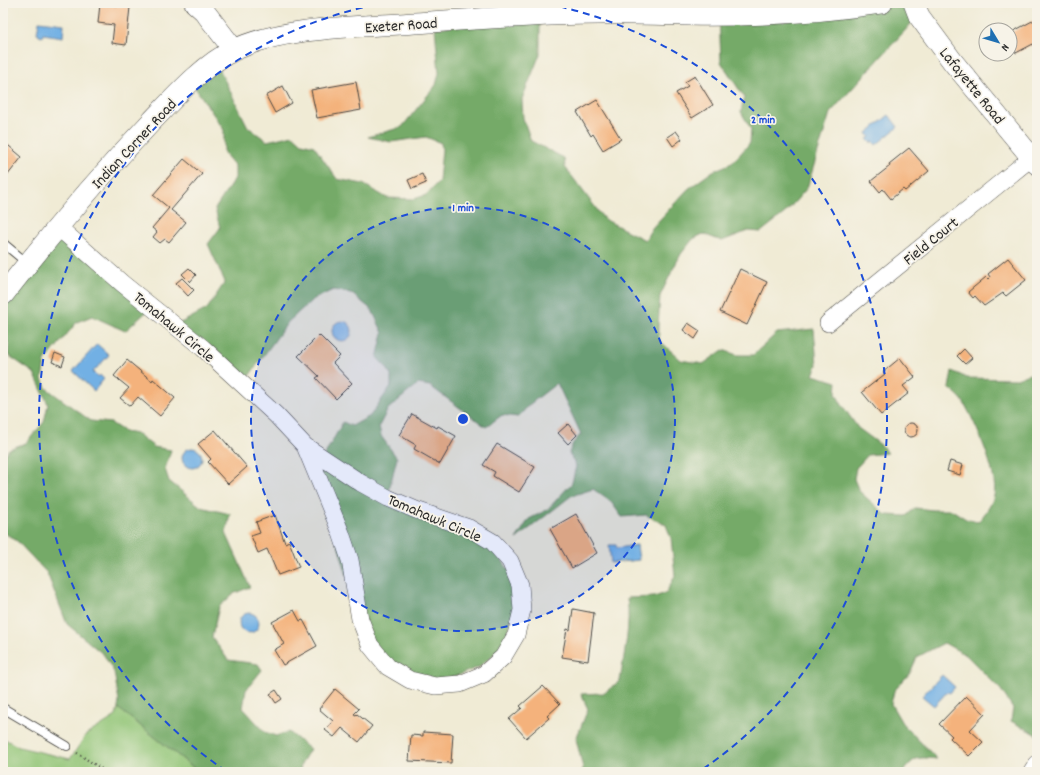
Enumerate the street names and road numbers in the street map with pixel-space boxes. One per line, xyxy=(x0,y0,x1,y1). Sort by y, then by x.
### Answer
street label: Exeter Road xyxy=(364,12,438,41)
street label: Lafayette Road xyxy=(933,43,1009,130)
street label: Indian Corner Road xyxy=(87,94,183,195)
street label: Field Court xyxy=(899,212,964,272)
street label: Tomahawk Circle xyxy=(128,287,219,369)
street label: Tomahawk Circle xyxy=(384,489,485,549)

